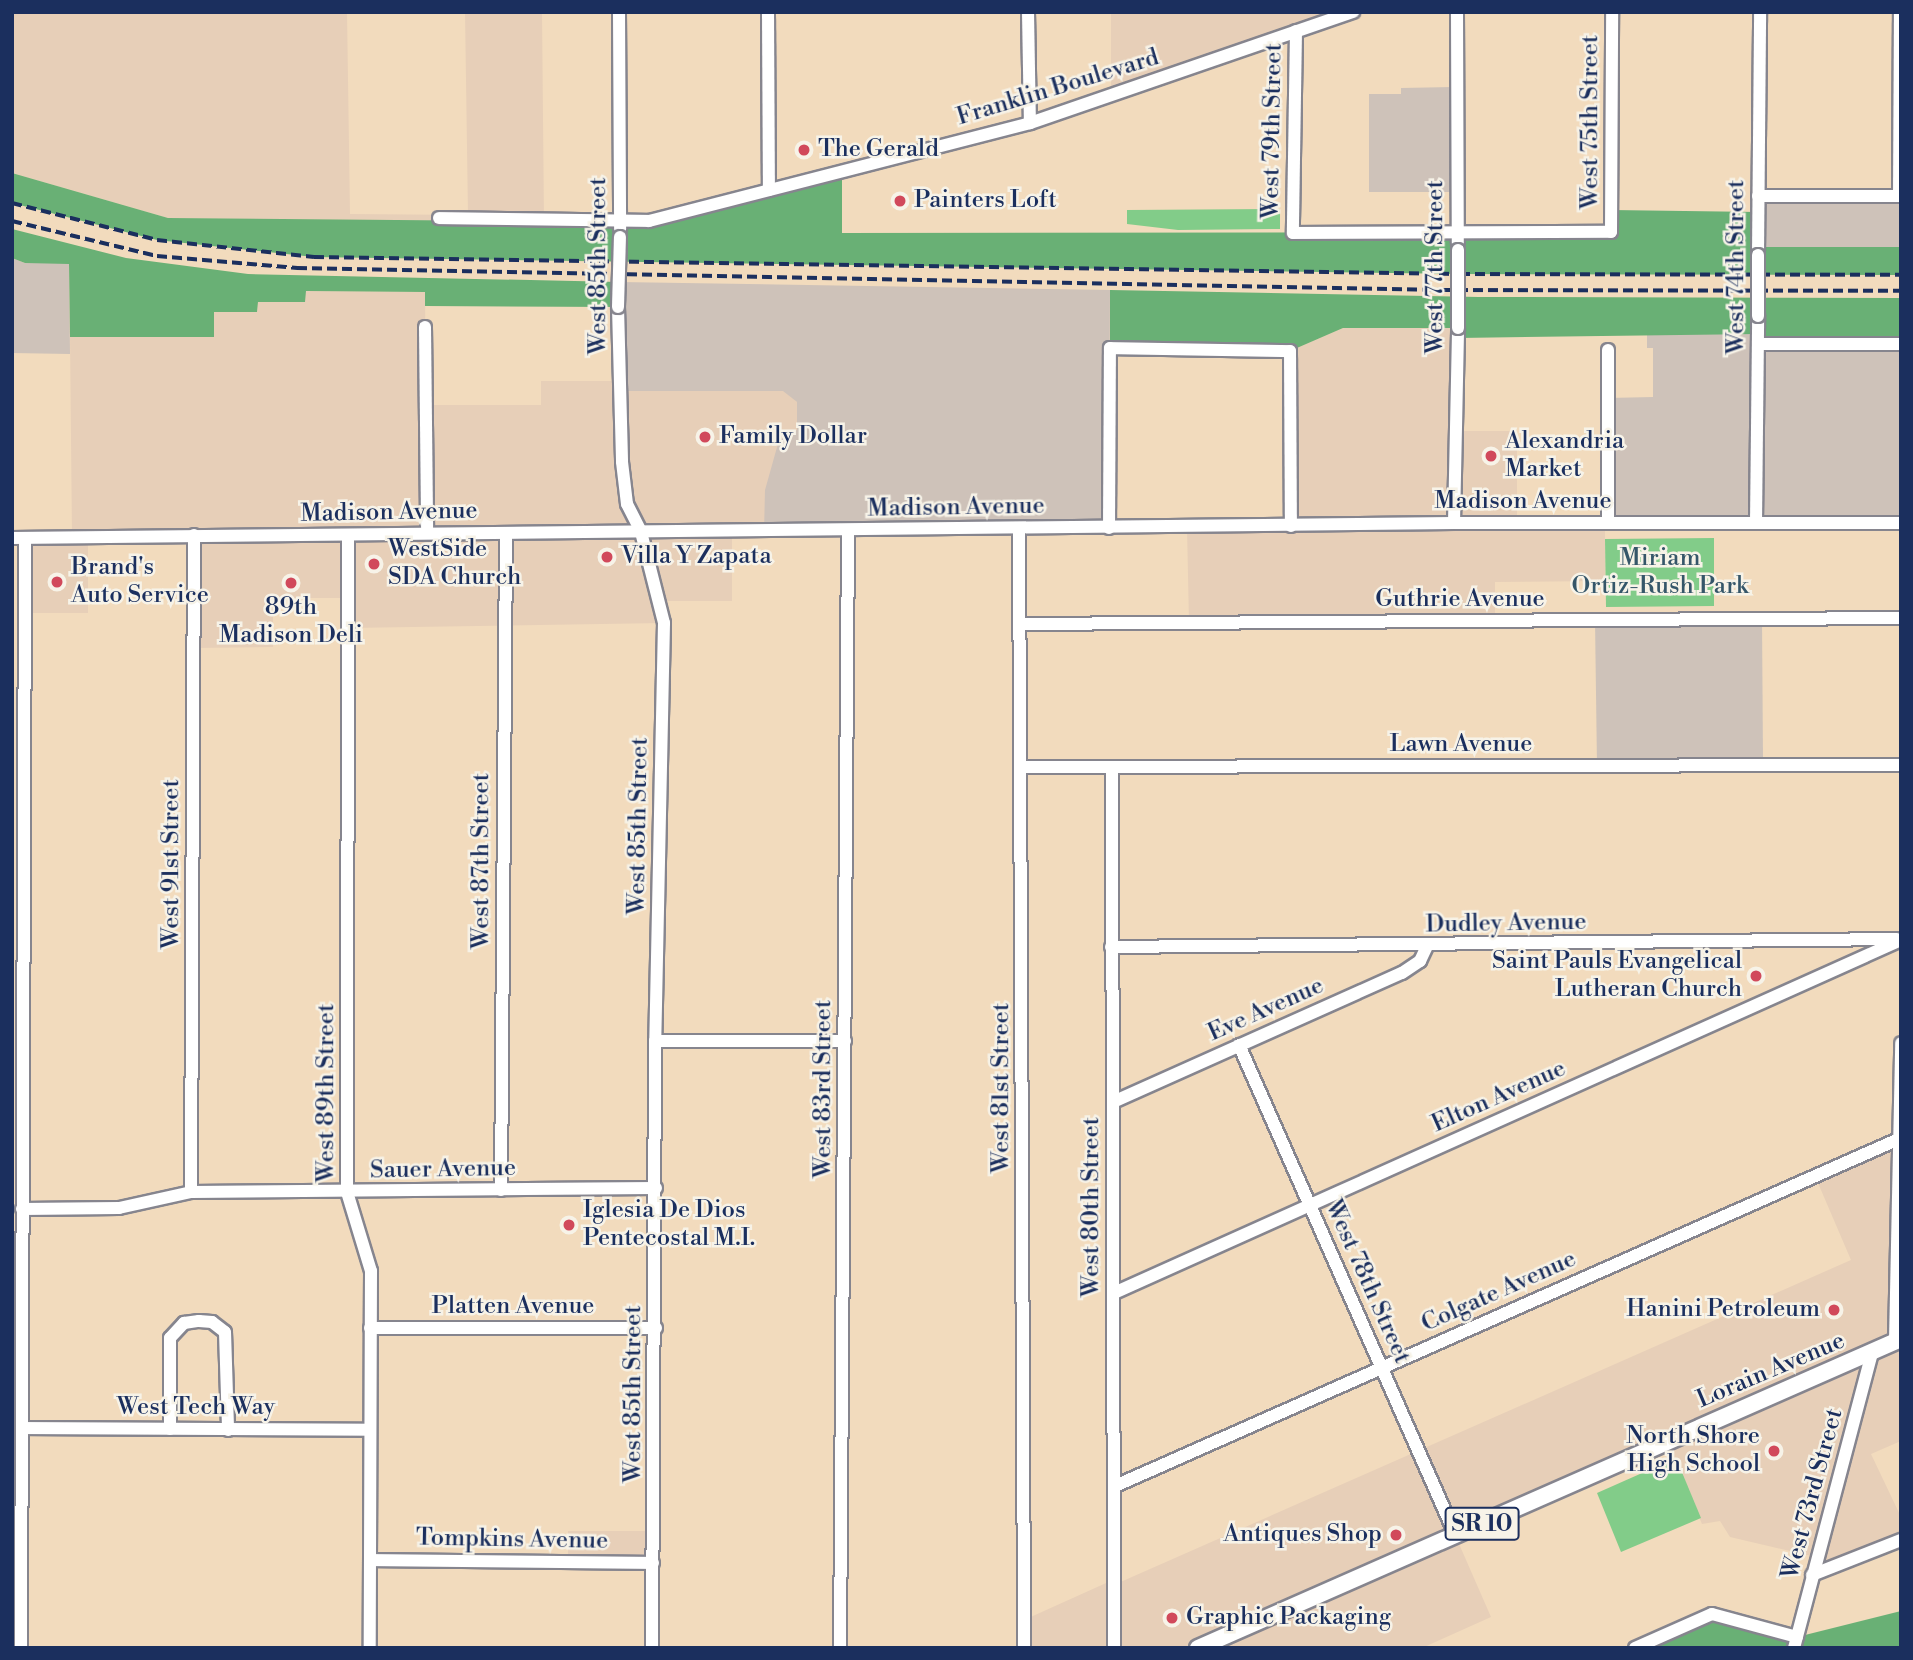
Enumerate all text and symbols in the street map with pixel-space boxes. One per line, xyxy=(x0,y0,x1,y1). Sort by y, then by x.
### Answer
street label: West 75th Street xyxy=(1577,35,1605,209)
street label: West 79th Street xyxy=(1257,43,1289,219)
street label: Franklin Boulevard xyxy=(953,44,1163,132)
place label: The Gerald xyxy=(818,136,939,164)
marker: The Gerald xyxy=(796,142,812,158)
street label: West 85th Street xyxy=(585,177,613,355)
street label: West 77th Street xyxy=(1422,180,1450,354)
street label: West 74th Street xyxy=(1723,180,1751,354)
place label: Painters Loft xyxy=(914,187,1057,215)
marker: Painters Loft xyxy=(892,193,908,209)
place label: Family Dollar xyxy=(719,423,867,451)
place label: Alexandria Market xyxy=(1505,428,1624,484)
marker: Family Dollar xyxy=(697,429,713,445)
marker: Alexandria Market xyxy=(1483,448,1499,464)
street label: Madison Avenue xyxy=(1434,488,1612,516)
street label: Madison Avenue xyxy=(867,492,1045,524)
street label: Madison Avenue xyxy=(300,497,478,529)
place label: WestSide SDA Church xyxy=(388,536,521,592)
place label: Villa Y Zapata xyxy=(621,543,772,571)
park label: Miriam Ortiz-Rush Park xyxy=(1571,545,1749,601)
marker: Villa Y Zapata xyxy=(599,549,615,565)
place label: Brand's Auto Service xyxy=(71,554,209,610)
marker: WestSide SDA Church xyxy=(366,556,382,572)
marker: Brand's Auto Service xyxy=(49,574,65,590)
marker: 89th Madison Deli xyxy=(283,575,299,591)
street label: Guthrie Avenue xyxy=(1375,586,1545,614)
place label: 89th Madison Deli xyxy=(219,594,363,650)
street label: Lawn Avenue xyxy=(1390,731,1532,759)
street label: West 85th Street xyxy=(623,737,655,915)
street label: West 87th Street xyxy=(468,773,496,949)
street label: West 91st Street xyxy=(158,779,186,949)
street label: Dudley Avenue xyxy=(1425,908,1587,940)
place label: Saint Pauls Evangelical Lutheran Church xyxy=(1492,948,1742,1004)
marker: Saint Pauls Evangelical Lutheran Church xyxy=(1748,968,1764,984)
street label: Eve Avenue xyxy=(1204,972,1328,1048)
street label: West 83rd Street xyxy=(810,1000,838,1178)
street label: West 81st Street xyxy=(988,1003,1016,1173)
street label: West 89th Street xyxy=(313,1004,341,1182)
street label: Elton Avenue xyxy=(1427,1055,1571,1139)
street label: West 80th Street xyxy=(1078,1117,1106,1297)
street label: Sauer Avenue xyxy=(370,1154,516,1186)
street label: West 78th Street xyxy=(1318,1196,1416,1368)
place label: Iglesia De Dios Pentecostal M.I. xyxy=(583,1197,755,1253)
marker: Iglesia De Dios Pentecostal M.I. xyxy=(561,1217,577,1233)
street label: Colgate Avenue xyxy=(1417,1245,1581,1339)
street label: Platten Avenue xyxy=(432,1293,594,1321)
place label: Hanini Petroleum xyxy=(1626,1296,1820,1324)
marker: Hanini Petroleum xyxy=(1826,1302,1842,1318)
street label: West 85th Street xyxy=(620,1305,648,1483)
street label: Lorain Avenue xyxy=(1693,1327,1849,1415)
street label: West Tech Way xyxy=(117,1394,275,1422)
street label: West 73rd Street xyxy=(1776,1405,1850,1583)
place label: North Shore High School xyxy=(1626,1423,1760,1479)
marker: North Shore High School xyxy=(1766,1443,1782,1459)
road number: SR 10 xyxy=(1444,1504,1520,1544)
place label: Antiques Shop xyxy=(1223,1521,1382,1549)
street label: Tompkins Avenue xyxy=(416,1524,608,1556)
marker: Antiques Shop xyxy=(1388,1527,1404,1543)
place label: Graphic Packaging xyxy=(1186,1604,1391,1632)
marker: Graphic Packaging xyxy=(1164,1610,1180,1626)

